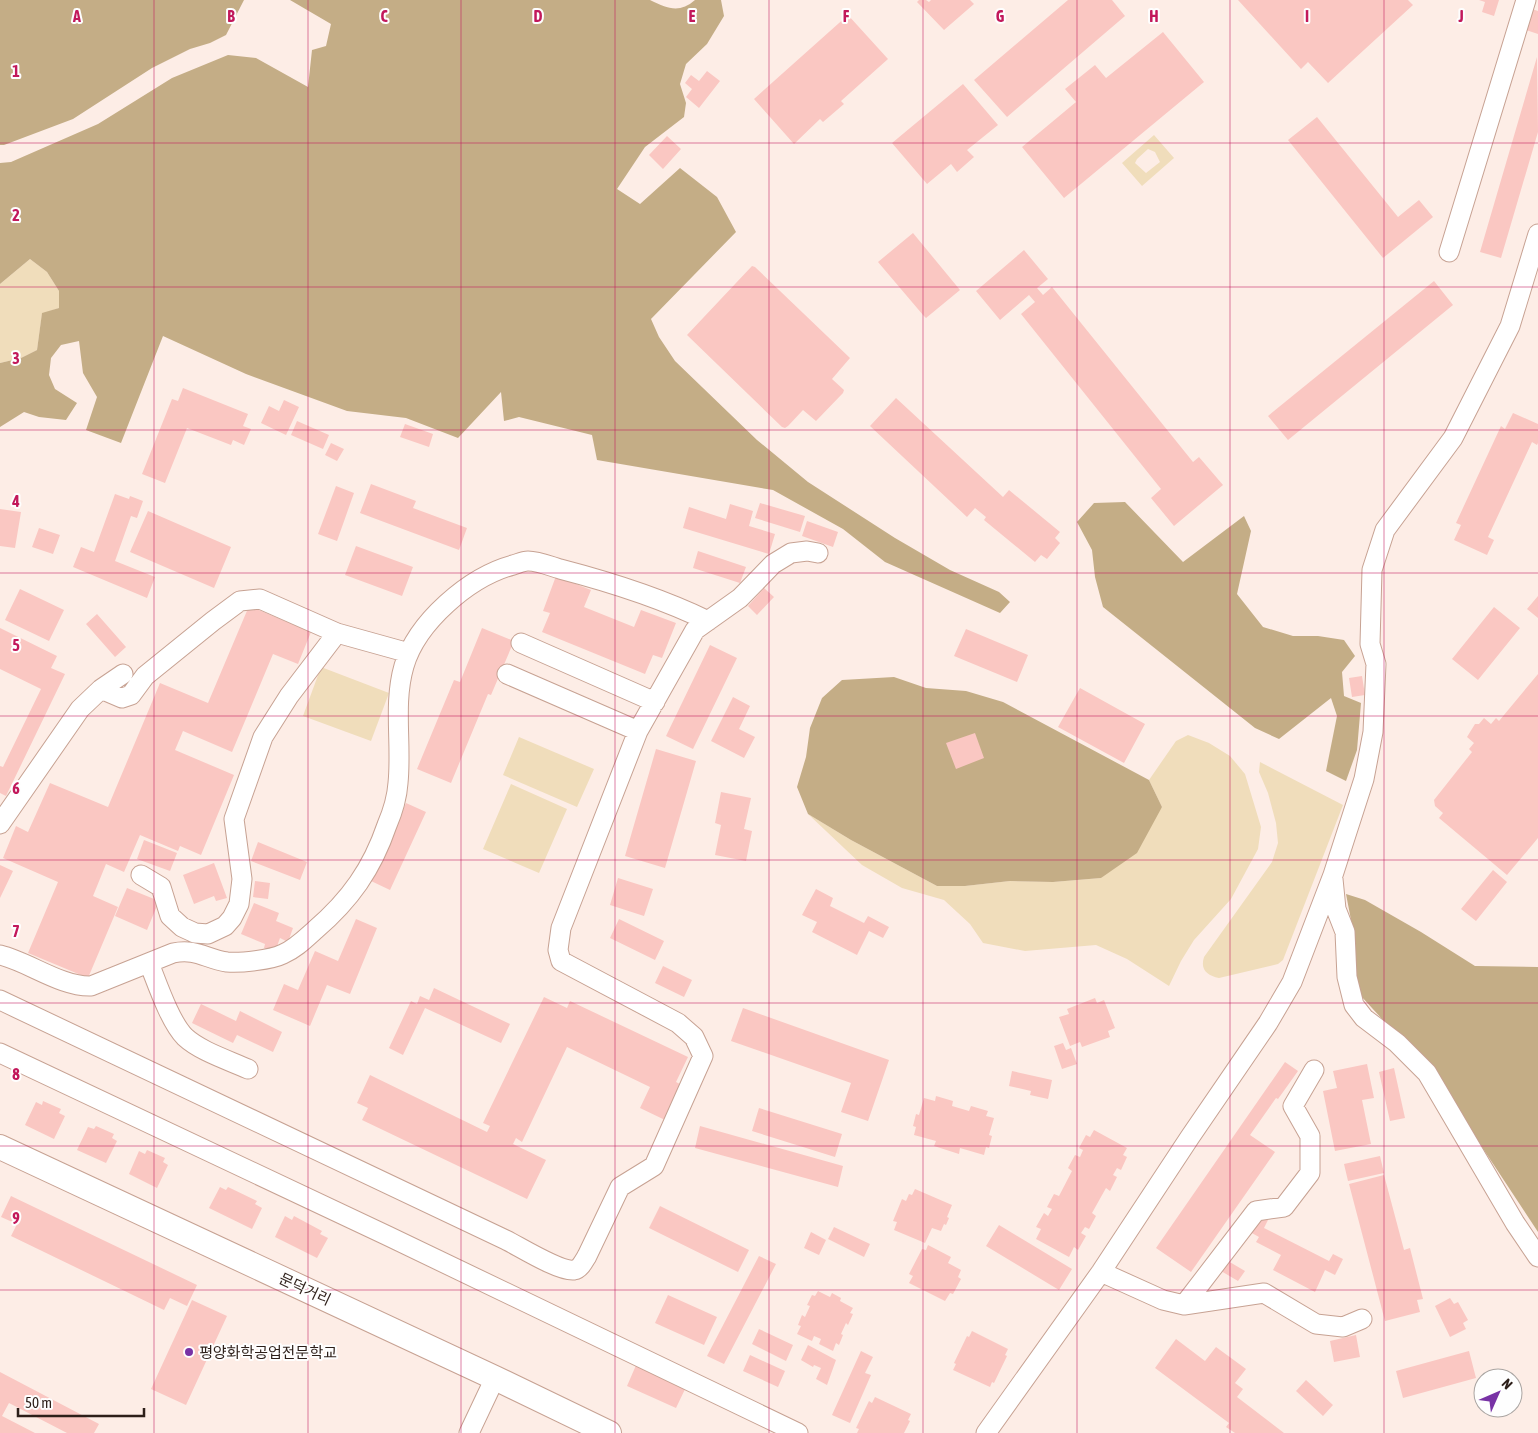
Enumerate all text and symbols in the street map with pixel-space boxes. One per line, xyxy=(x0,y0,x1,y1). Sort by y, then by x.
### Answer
text: A xyxy=(72,7,81,25)
text: B xyxy=(227,7,235,25)
text: C xyxy=(380,7,388,25)
text: D xyxy=(534,7,543,25)
text: E xyxy=(689,7,696,25)
text: F xyxy=(843,7,850,25)
text: G xyxy=(996,7,1005,25)
text: H xyxy=(1149,7,1159,25)
text: I xyxy=(1305,7,1309,25)
text: J xyxy=(1457,7,1464,25)
text: 1 xyxy=(12,62,20,80)
text: 2 xyxy=(12,206,20,224)
text: 3 xyxy=(12,349,20,367)
text: 4 xyxy=(11,492,20,510)
text: 5 xyxy=(12,636,20,654)
text: 6 xyxy=(12,779,20,797)
text: 7 xyxy=(12,922,20,940)
text: 8 xyxy=(12,1065,20,1083)
text: 9 xyxy=(12,1209,20,1227)
street label: 문덕거리 xyxy=(276,1270,334,1308)
place label: 평양화학공업전문학교 xyxy=(199,1344,337,1361)
marker: 평양화학공업전문학교 xyxy=(183,1346,195,1358)
north arrow xyxy=(1473,1368,1523,1418)
text: N xyxy=(1499,1375,1516,1392)
scale bar xyxy=(18,1386,144,1418)
text: 50 m xyxy=(25,1394,52,1411)

